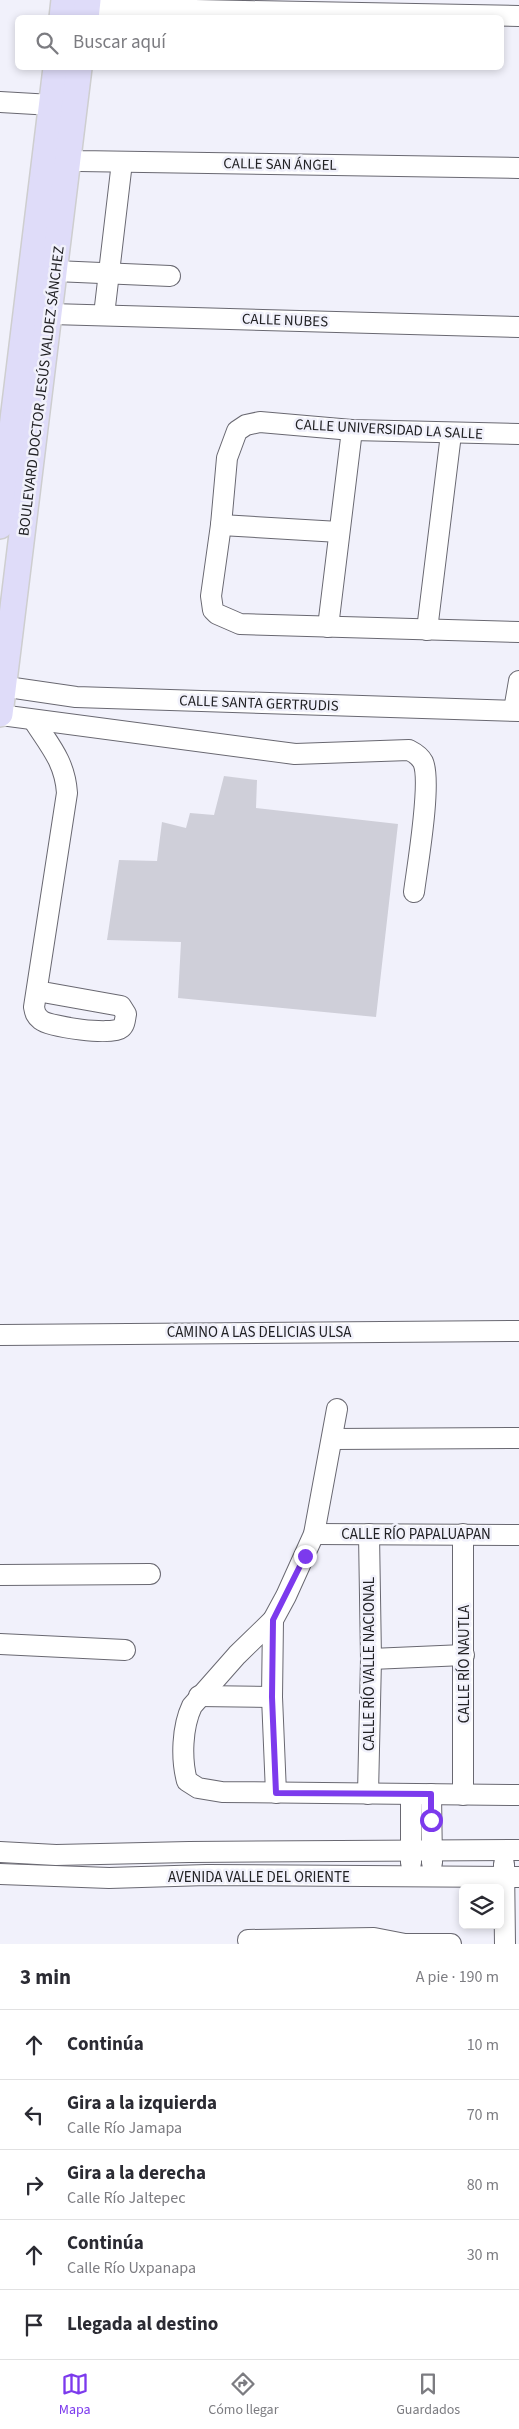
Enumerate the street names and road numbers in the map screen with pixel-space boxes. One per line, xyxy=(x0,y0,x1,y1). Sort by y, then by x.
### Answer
street label: CALLE SAN ÁNGEL xyxy=(223,153,337,176)
street label: BOULEVARD DOCTOR JESÚS VALDEZ SÁNCHEZ xyxy=(13,245,70,537)
street label: CALLE NUBES xyxy=(241,308,328,332)
street label: CALLE UNIVERSIDAD LA SALLE xyxy=(295,414,483,445)
street label: CALLE SANTA GERTRUDIS xyxy=(179,690,339,717)
street label: CAMINO A LAS DELICIAS ULSA xyxy=(167,1322,352,1343)
street label: CALLE RÍO PAPALUAPAN xyxy=(341,1524,491,1545)
street label: CALLE RÍO VALLE NACIONAL xyxy=(359,1577,380,1751)
street label: CALLE RÍO NAUTLA xyxy=(454,1604,475,1723)
street label: AVENIDA VALLE DEL ORIENTE xyxy=(168,1867,350,1888)

